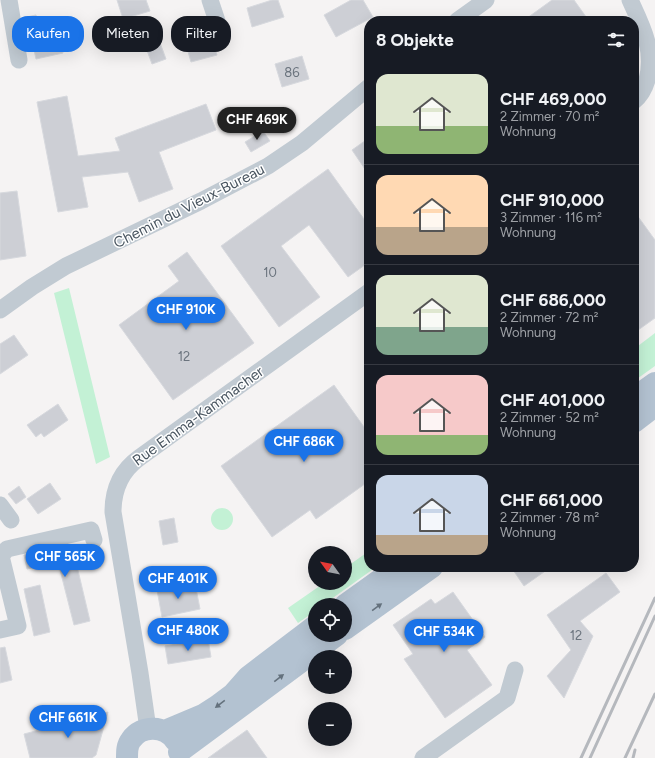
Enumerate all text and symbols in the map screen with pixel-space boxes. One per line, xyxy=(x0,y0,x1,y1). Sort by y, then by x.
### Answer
chip: Kaufen xyxy=(12,16,84,52)
chip: Mieten xyxy=(92,16,163,52)
chip: Filter xyxy=(171,16,231,52)
icon: filters xyxy=(605,29,627,51)
text: 8 Objekte xyxy=(376,30,454,50)
house number: 86 xyxy=(284,65,300,80)
text: CHF 469,000 xyxy=(500,89,606,109)
icon: home xyxy=(408,90,456,138)
pin: CHF 469K xyxy=(216,107,298,141)
text: 2 Zimmer · 70 m² xyxy=(500,109,599,124)
text: CHF 469K xyxy=(226,112,288,127)
text: Wohnung xyxy=(500,124,556,139)
street label: Chemin du Vieux-Bureau xyxy=(110,160,268,252)
text: CHF 910,000 xyxy=(500,190,604,210)
icon: home xyxy=(408,191,456,239)
text: 3 Zimmer · 116 m² xyxy=(500,210,602,225)
text: Wohnung xyxy=(500,225,556,240)
house number: 10 xyxy=(263,265,277,280)
text: CHF 686,000 xyxy=(500,290,606,310)
icon: home xyxy=(408,291,456,339)
pin: CHF 910K xyxy=(145,297,227,331)
text: CHF 910K xyxy=(156,302,216,317)
text: 2 Zimmer · 72 m² xyxy=(500,310,598,325)
text: Wohnung xyxy=(500,325,556,340)
house number: 12 xyxy=(178,349,190,364)
street label: Rue Emma-Kammacher xyxy=(129,362,267,470)
text: CHF 401,000 xyxy=(500,390,605,410)
icon: home xyxy=(408,391,456,439)
text: 2 Zimmer · 52 m² xyxy=(500,410,599,425)
text: Wohnung xyxy=(500,425,556,440)
pin: CHF 686K xyxy=(263,429,345,463)
text: CHF 686K xyxy=(273,434,335,449)
text: CHF 661,000 xyxy=(500,490,603,510)
icon: home xyxy=(408,491,456,539)
text: 2 Zimmer · 78 m² xyxy=(500,510,599,525)
text: Wohnung xyxy=(500,525,556,540)
pin: CHF 565K xyxy=(24,544,106,578)
north arrow xyxy=(308,546,352,590)
map controls xyxy=(308,546,352,746)
text: CHF 565K xyxy=(35,549,95,564)
pin: CHF 401K xyxy=(137,566,219,600)
text: CHF 401K xyxy=(148,571,208,586)
button: locate xyxy=(308,598,352,642)
one-way arrow xyxy=(371,603,382,611)
pin: CHF 480K xyxy=(147,618,229,652)
pin: CHF 534K xyxy=(403,619,485,653)
text: CHF 480K xyxy=(157,623,219,638)
text: CHF 534K xyxy=(413,624,475,639)
house number: 12 xyxy=(570,628,582,643)
button: + xyxy=(308,650,352,694)
one-way arrow xyxy=(273,674,284,683)
one-way arrow xyxy=(215,699,226,708)
button: − xyxy=(308,702,352,746)
pin: CHF 661K xyxy=(27,705,109,739)
text: CHF 661K xyxy=(39,710,97,725)

